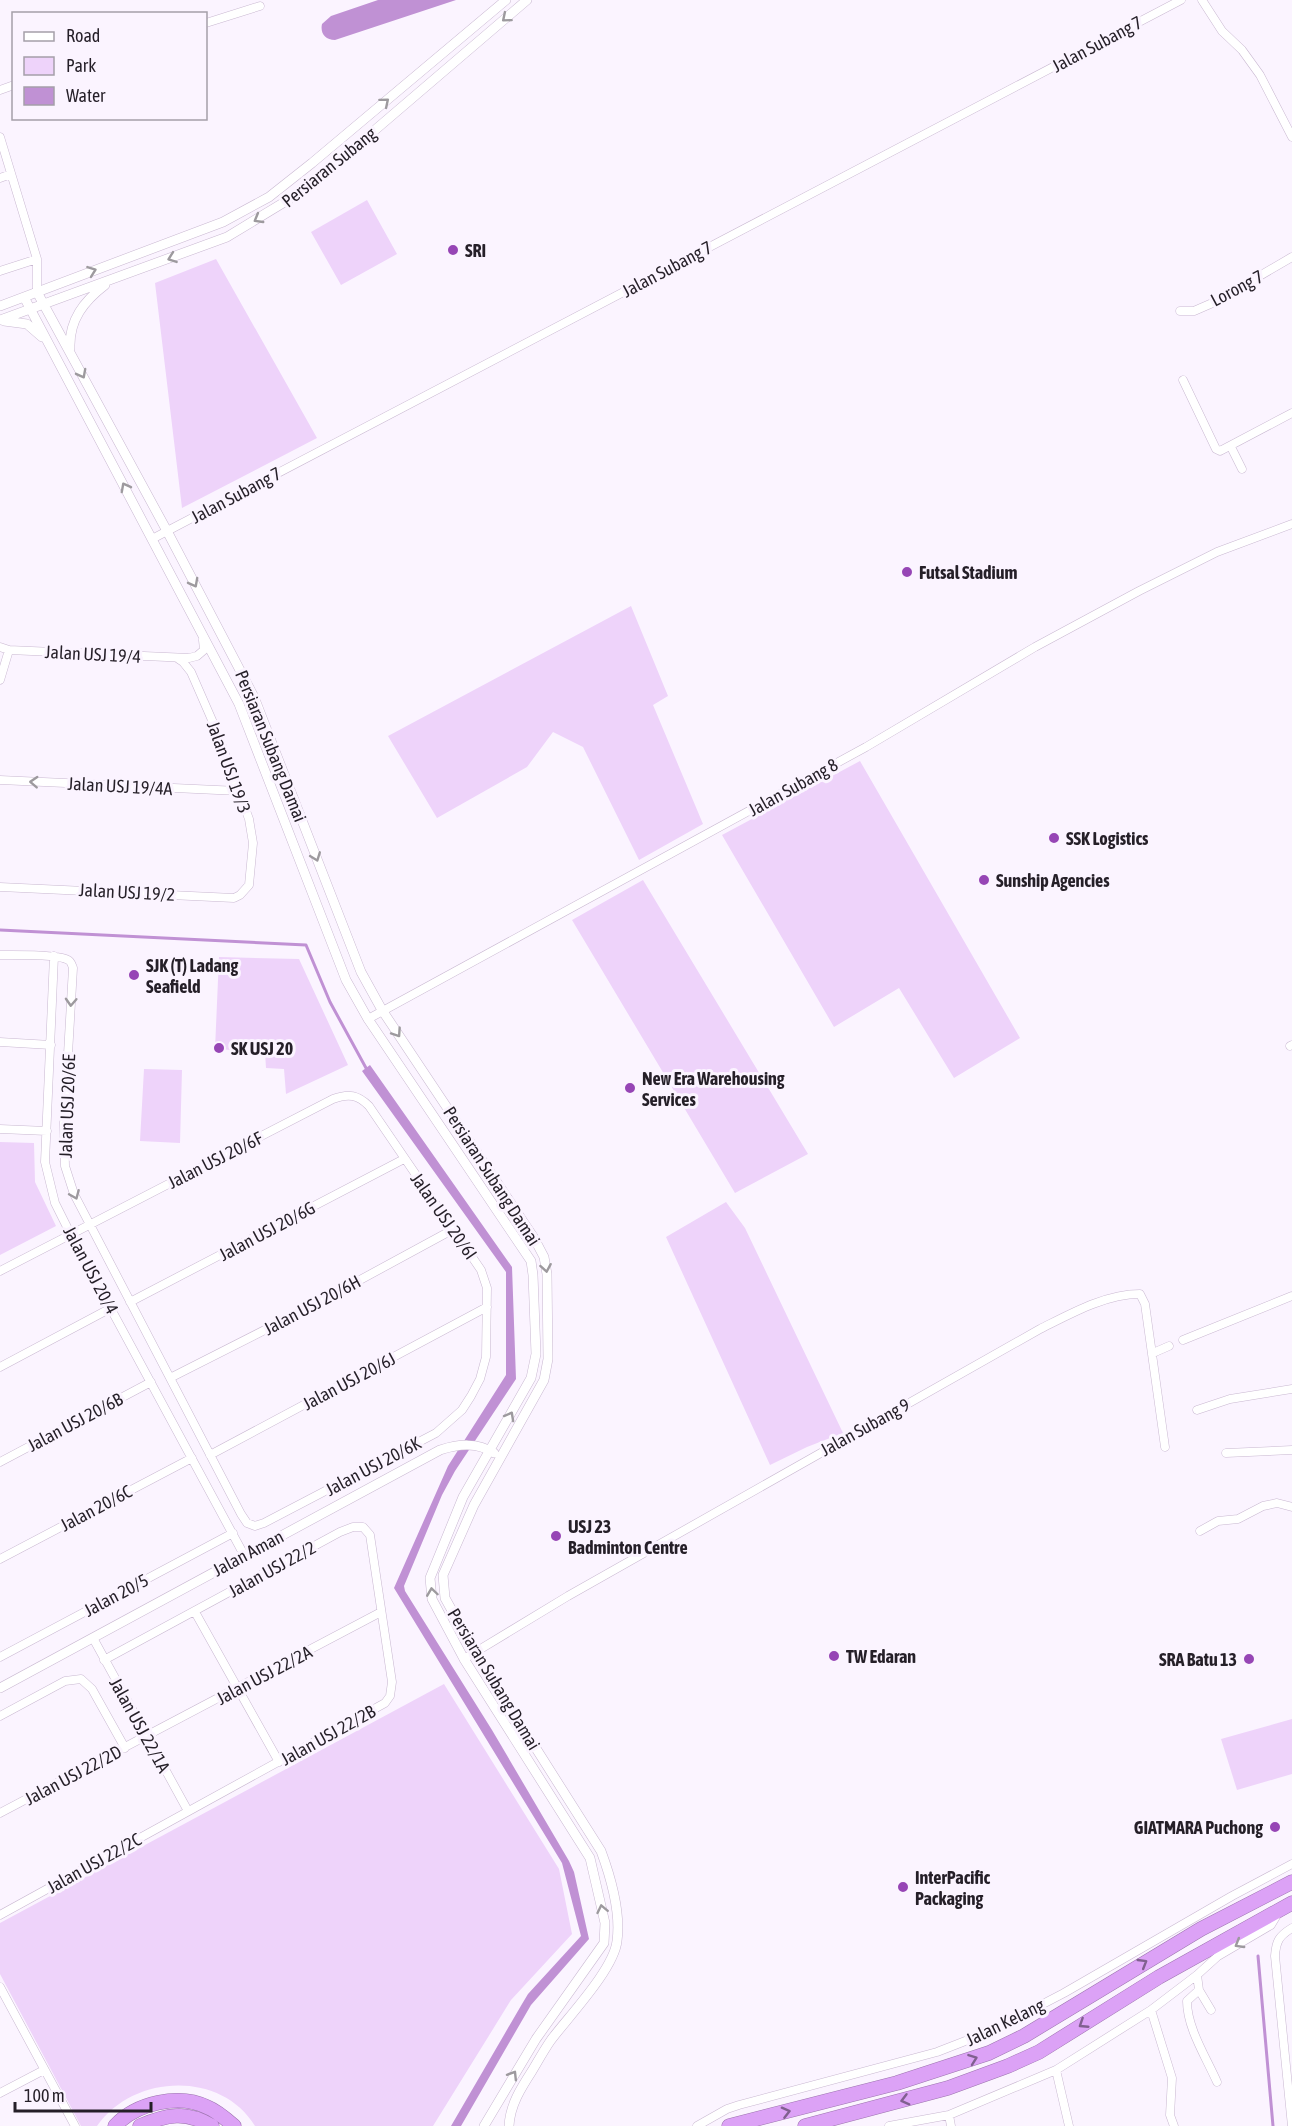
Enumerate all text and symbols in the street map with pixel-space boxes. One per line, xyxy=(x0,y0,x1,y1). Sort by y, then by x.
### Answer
one-way arrow xyxy=(502,10,513,21)
street label: Jalan Subang 7 xyxy=(1048,11,1146,77)
legend xyxy=(12,12,207,120)
text: Road xyxy=(66,25,100,46)
text: Park xyxy=(66,55,96,76)
text: Water xyxy=(66,85,106,106)
one-way arrow xyxy=(378,98,389,109)
street label: Persiaran Subang xyxy=(278,122,381,211)
one-way arrow xyxy=(254,212,265,223)
street label: Jalan Subang 7 xyxy=(618,236,716,302)
place label: SRI xyxy=(465,240,486,261)
marker: SRI xyxy=(446,243,460,257)
one-way arrow xyxy=(167,250,177,263)
street label: Lorong 7 xyxy=(1207,265,1267,311)
one-way arrow xyxy=(86,266,97,279)
one-way arrow xyxy=(75,368,86,378)
street label: Jalan Subang 7 xyxy=(187,462,285,528)
one-way arrow xyxy=(121,483,132,493)
place label: Futsal Stadium xyxy=(919,562,1017,583)
marker: Futsal Stadium xyxy=(900,565,914,579)
one-way arrow xyxy=(187,577,198,587)
street label: Jalan USJ 19/4 xyxy=(44,641,142,667)
street label: Persiaran Subang Damai xyxy=(231,667,311,825)
street label: Jalan USJ 19/3 xyxy=(203,718,255,816)
street label: Jalan Subang 8 xyxy=(745,754,841,820)
street label: Jalan USJ 19/4A xyxy=(67,773,173,799)
one-way arrow xyxy=(29,775,38,788)
place label: SSK Logistics xyxy=(1066,828,1149,849)
marker: SSK Logistics xyxy=(1047,831,1061,845)
one-way arrow xyxy=(308,851,321,861)
place label: Sunship Agencies xyxy=(996,870,1110,891)
marker: Sunship Agencies xyxy=(977,873,991,887)
street label: Jalan USJ 19/2 xyxy=(78,879,176,905)
place label: SJK (T) Ladang Seafield xyxy=(146,955,239,997)
marker: SJK (T) Ladang Seafield xyxy=(127,968,141,982)
one-way arrow xyxy=(65,997,78,1006)
one-way arrow xyxy=(390,1026,401,1037)
place label: SK USJ 20 xyxy=(231,1038,293,1059)
marker: SK USJ 20 xyxy=(212,1041,226,1055)
street label: Jalan USJ 20/6E xyxy=(55,1053,79,1158)
place label: New Era Warehousing Services xyxy=(642,1068,785,1110)
marker: New Era Warehousing Services xyxy=(623,1081,637,1095)
street label: Persiaran Subang Damai xyxy=(439,1103,545,1249)
street label: Jalan USJ 20/6F xyxy=(164,1127,267,1193)
street label: Jalan USJ 20/6I xyxy=(406,1169,482,1263)
one-way arrow xyxy=(68,1188,80,1199)
street label: Jalan USJ 20/6G xyxy=(215,1197,319,1265)
street label: Jalan USJ 20/4 xyxy=(59,1223,123,1317)
one-way arrow xyxy=(539,1263,551,1273)
street label: Jalan USJ 20/6H xyxy=(260,1271,364,1339)
street label: Jalan USJ 20/6J xyxy=(299,1348,399,1414)
street label: Jalan USJ 20/6B xyxy=(24,1388,127,1456)
street label: Jalan Subang 9 xyxy=(817,1394,913,1460)
one-way arrow xyxy=(502,1412,514,1422)
street label: Jalan USJ 20/6K xyxy=(322,1432,425,1500)
street label: Jalan 20/6C xyxy=(57,1480,135,1536)
place label: USJ 23 Badminton Centre xyxy=(568,1516,688,1558)
street label: Jalan Aman xyxy=(209,1526,287,1580)
marker: USJ 23 Badminton Centre xyxy=(549,1529,563,1543)
street label: Jalan USJ 22/2 xyxy=(225,1536,319,1602)
street label: Jalan 20/5 xyxy=(80,1569,152,1621)
one-way arrow xyxy=(426,1587,439,1596)
street label: Persiaran Subang Damai xyxy=(443,1604,545,1754)
street label: Jalan USJ 22/2A xyxy=(213,1641,316,1709)
place label: TW Edaran xyxy=(846,1646,916,1667)
marker: TW Edaran xyxy=(827,1649,841,1663)
place label: SRA Batu 13 xyxy=(1159,1649,1237,1670)
marker: SRA Batu 13 xyxy=(1242,1652,1256,1666)
street label: Jalan USJ 22/1A xyxy=(105,1674,175,1776)
street label: Jalan USJ 22/2B xyxy=(277,1700,379,1770)
street label: Jalan USJ 22/2D xyxy=(21,1741,125,1809)
place label: GIATMARA Puchong xyxy=(1134,1817,1263,1838)
marker: GIATMARA Puchong xyxy=(1268,1820,1282,1834)
street label: Jalan USJ 22/2C xyxy=(43,1829,145,1897)
place label: InterPacific Packaging xyxy=(915,1867,991,1909)
marker: InterPacific Packaging xyxy=(896,1880,910,1894)
one-way arrow xyxy=(596,1904,609,1914)
one-way arrow xyxy=(1235,1936,1245,1948)
one-way arrow xyxy=(1137,1959,1147,1971)
street label: Jalan Kelang xyxy=(962,1994,1048,2050)
one-way arrow xyxy=(1079,2017,1090,2028)
one-way arrow xyxy=(967,2054,978,2066)
one-way arrow xyxy=(506,2071,518,2081)
scale bar xyxy=(15,2075,152,2113)
text: 100 m xyxy=(24,2085,65,2106)
one-way arrow xyxy=(900,2092,910,2105)
one-way arrow xyxy=(780,2106,790,2119)

